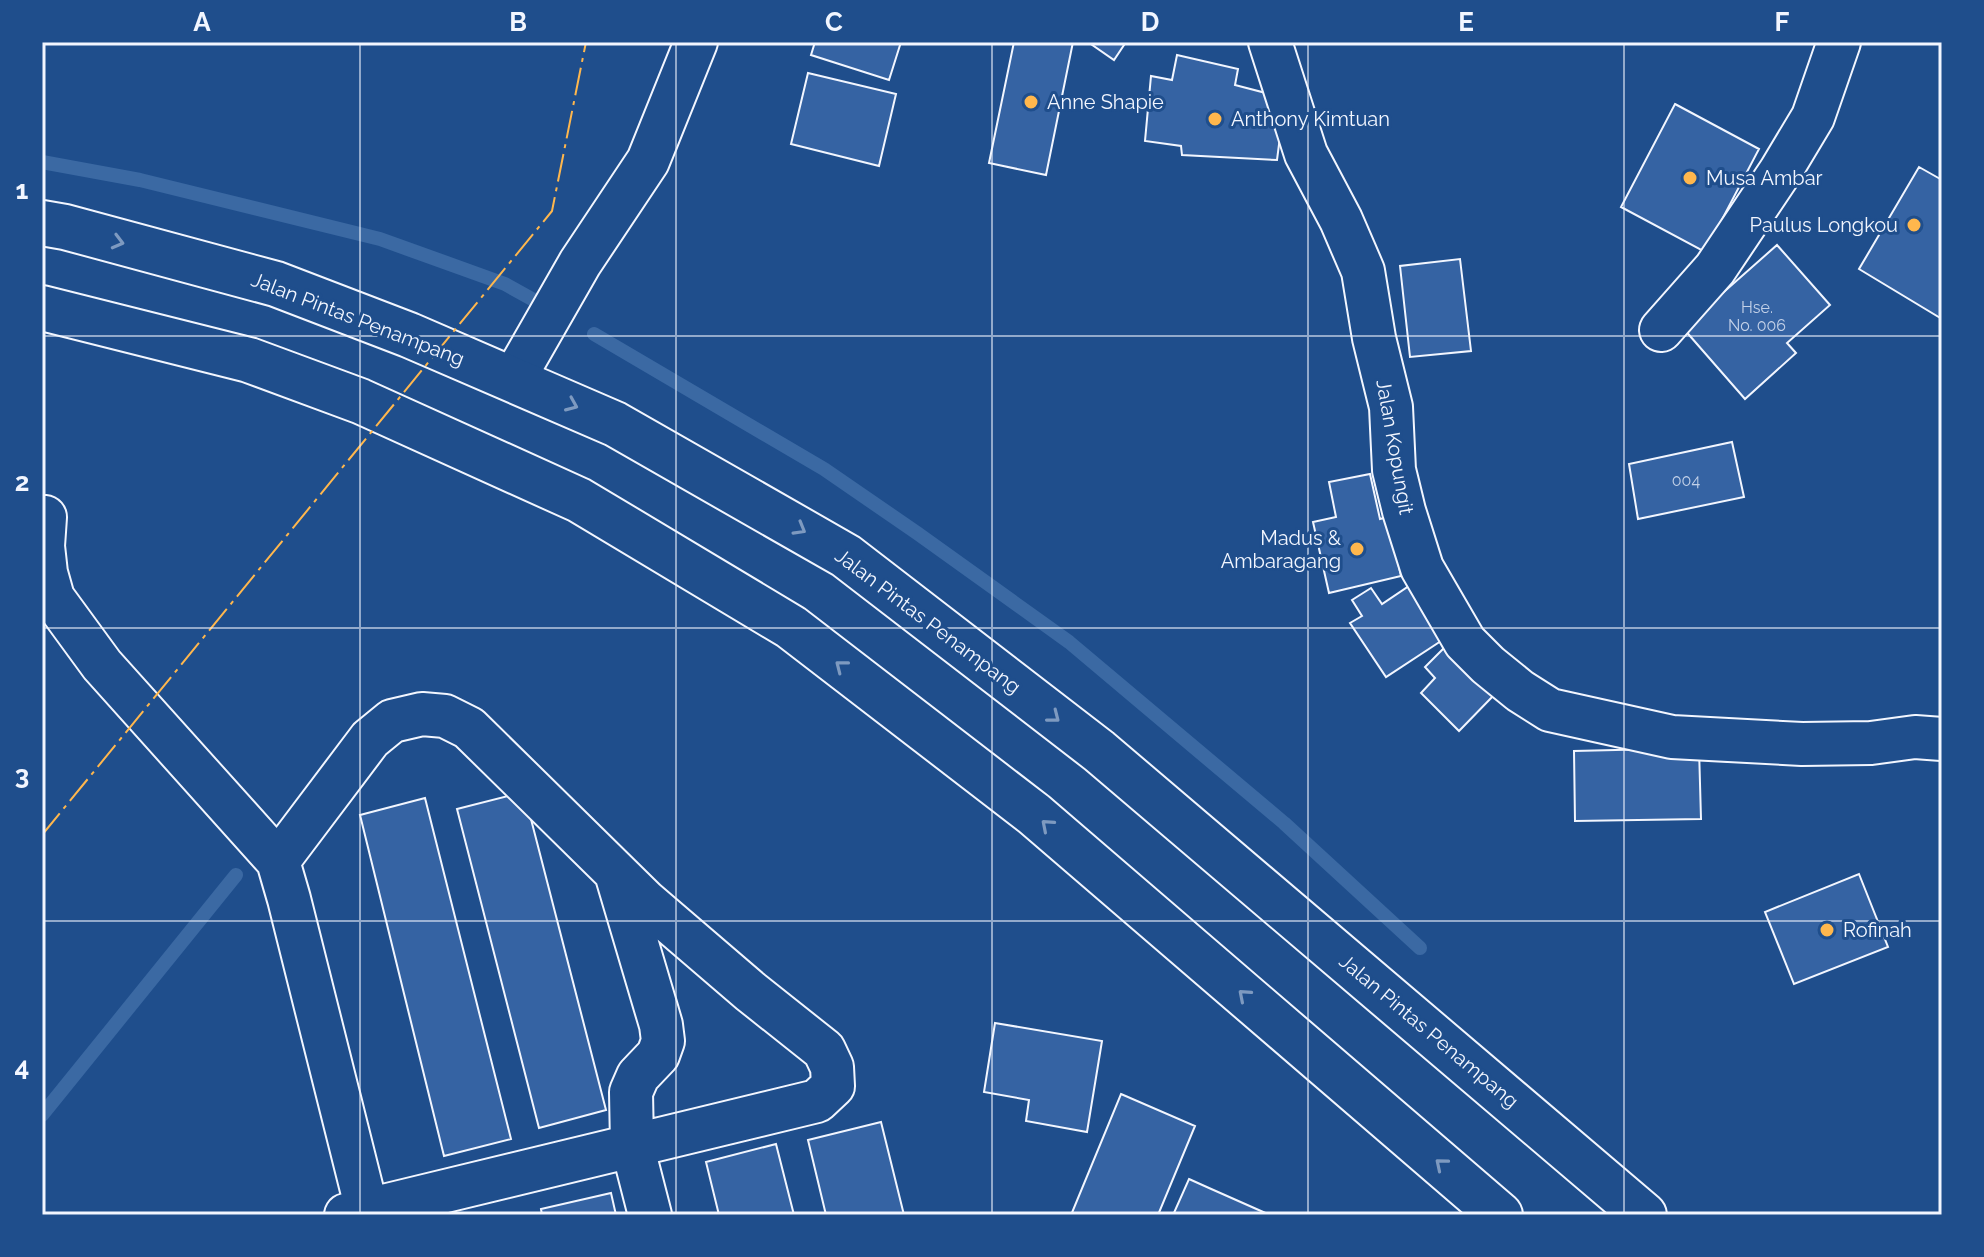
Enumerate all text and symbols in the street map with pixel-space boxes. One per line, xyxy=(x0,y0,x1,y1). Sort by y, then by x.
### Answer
text: A xyxy=(193,7,211,37)
text: B xyxy=(509,7,527,37)
text: C xyxy=(825,7,843,37)
text: D xyxy=(1141,7,1159,37)
text: E xyxy=(1458,7,1474,37)
text: F xyxy=(1775,7,1790,37)
place label: Anne Shapie xyxy=(1047,90,1164,114)
marker: Anne Shapie xyxy=(1022,93,1040,111)
place label: Anthony Kimtuan xyxy=(1231,107,1390,131)
marker: Anthony Kimtuan xyxy=(1206,110,1224,128)
place label: Musa Ambar xyxy=(1706,166,1823,190)
marker: Musa Ambar xyxy=(1681,169,1699,187)
text: 1 xyxy=(16,175,29,205)
place label: Paulus Longkou xyxy=(1750,213,1898,237)
marker: Paulus Longkou xyxy=(1905,216,1923,234)
one-way arrow xyxy=(110,232,124,249)
street label: Jalan Pintas Penampang xyxy=(248,267,468,371)
house number: Hse. No. 006 xyxy=(1728,298,1786,335)
street label: Jalan Kopungit xyxy=(1371,378,1419,517)
one-way arrow xyxy=(564,396,578,412)
text: 2 xyxy=(15,467,29,497)
house number: 004 xyxy=(1672,471,1700,490)
one-way arrow xyxy=(792,520,807,535)
place label: Madus & Ambaragang xyxy=(1221,526,1342,573)
marker: Madus & Ambaragang xyxy=(1348,540,1366,558)
street label: Jalan Pintas Penampang xyxy=(830,543,1026,699)
one-way arrow xyxy=(835,661,850,675)
one-way arrow xyxy=(1045,707,1059,722)
text: 3 xyxy=(15,760,29,790)
one-way arrow xyxy=(1041,820,1056,835)
place label: Rofinah xyxy=(1843,918,1912,942)
marker: Rofinah xyxy=(1818,921,1836,939)
street label: Jalan Pintas Penampang xyxy=(1335,949,1523,1113)
one-way arrow xyxy=(1238,990,1253,1005)
text: 4 xyxy=(15,1052,29,1082)
one-way arrow xyxy=(1435,1159,1450,1174)

